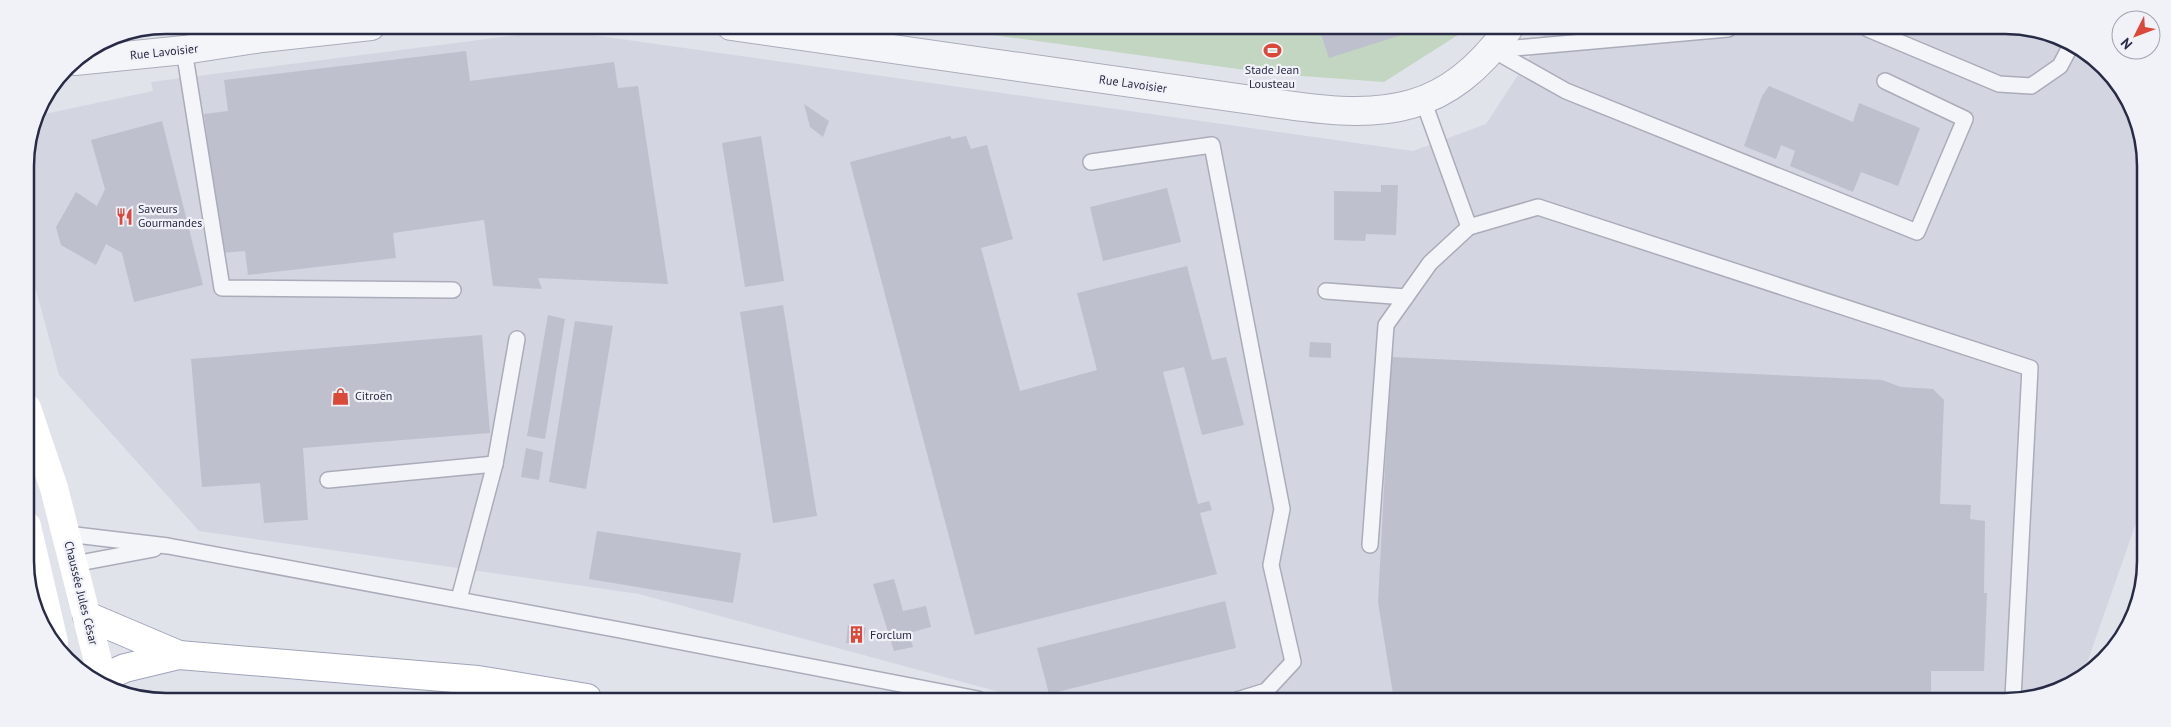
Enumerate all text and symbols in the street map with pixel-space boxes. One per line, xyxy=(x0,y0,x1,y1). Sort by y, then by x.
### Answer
north arrow xyxy=(2111,10,2161,60)
text: N xyxy=(2117,34,2136,53)
street label: Rue Lavoisier xyxy=(129,40,199,63)
sports icon: Stade Jean Lousteau xyxy=(1262,41,1282,61)
place label: Stade Jean Lousteau xyxy=(1245,62,1299,91)
street label: Rue Lavoisier xyxy=(1098,71,1168,96)
place label: Saveurs Gourmandes xyxy=(138,201,202,230)
restaurant icon: Saveurs Gourmandes xyxy=(114,206,134,226)
shop icon: Citroën xyxy=(331,386,351,406)
place label: Citroën xyxy=(355,388,392,403)
street label: Chaussée Jules Cèsar xyxy=(61,539,102,646)
building icon: Forclum xyxy=(846,625,866,645)
place label: Forclum xyxy=(870,627,912,642)

